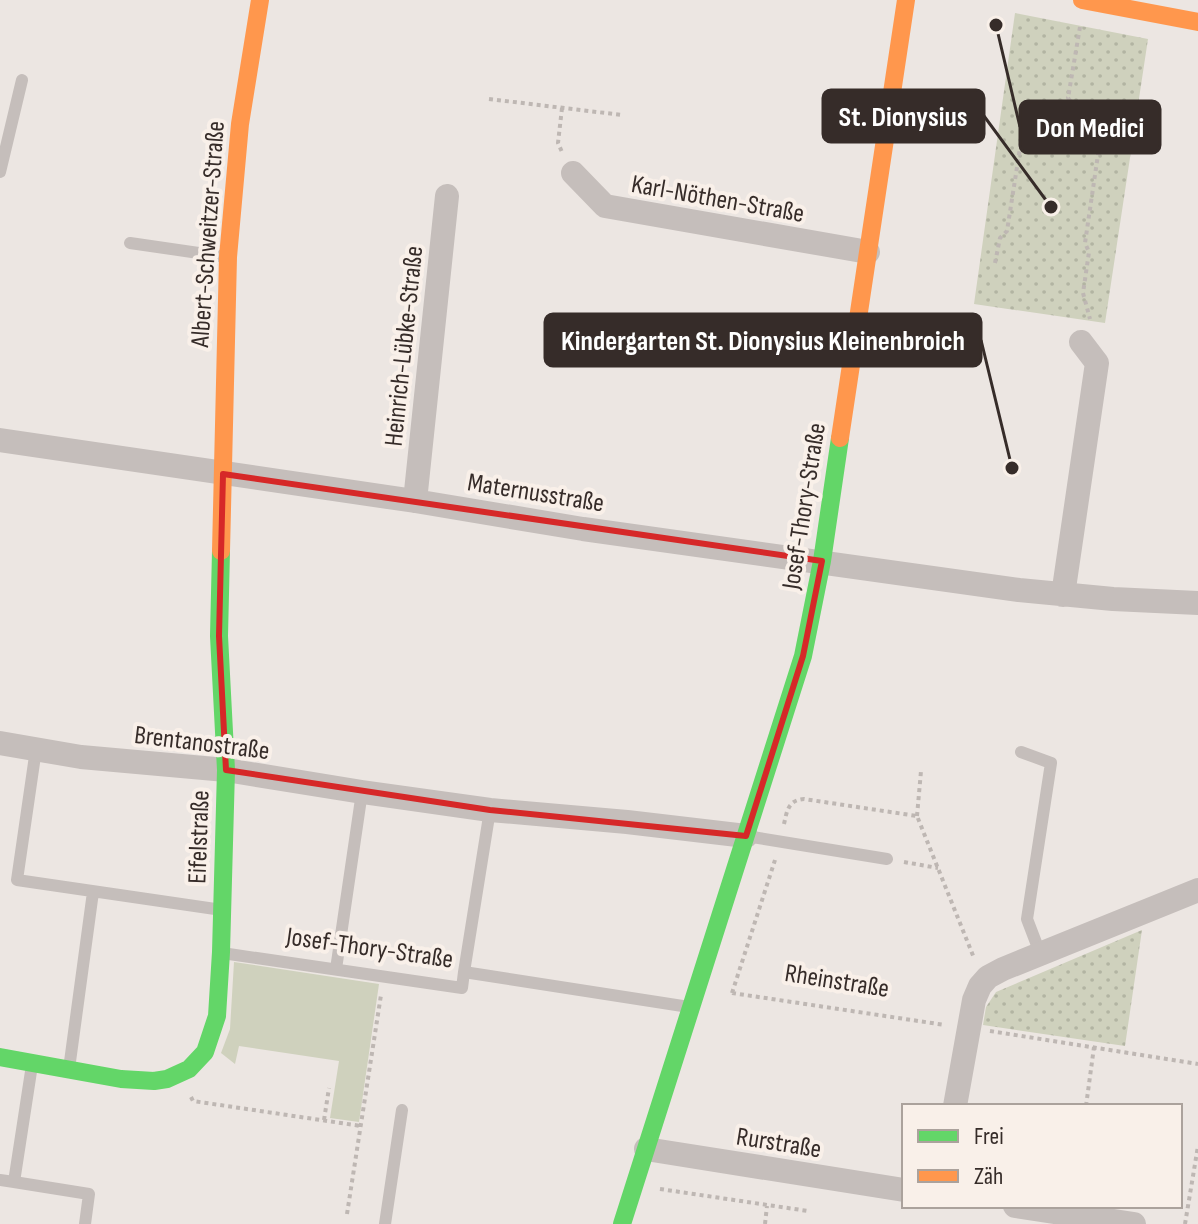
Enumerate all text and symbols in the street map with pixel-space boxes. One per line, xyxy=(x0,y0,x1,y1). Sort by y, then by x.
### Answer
callout: St. Dionysius xyxy=(823,90,984,142)
text: St. Dionysius xyxy=(839,101,967,134)
callout: Don Medici xyxy=(1020,101,1160,153)
text: Don Medici xyxy=(1036,112,1144,145)
street label: Albert-Schweitzer-Straße xyxy=(185,120,232,349)
street label: Karl-Nöthen-Straße xyxy=(629,169,807,230)
street label: Heinrich-Lübke-Straße xyxy=(379,245,430,448)
callout: Kindergarten St. Dionysius Kleinenbroich xyxy=(545,314,981,366)
text: Kindergarten St. Dionysius Kleinenbroich xyxy=(561,325,965,358)
street label: Josef-Thory-Straße xyxy=(776,421,833,593)
street label: Maternusstraße xyxy=(465,467,606,520)
street label: Brentanostraße xyxy=(133,720,271,767)
street label: Eifelstraße xyxy=(182,790,217,884)
street label: Josef-Thory-Straße xyxy=(283,921,455,976)
street label: Rheinstraße xyxy=(782,958,891,1005)
legend xyxy=(902,1104,1182,1208)
street label: Rurstraße xyxy=(734,1121,823,1165)
text: Frei xyxy=(974,1122,1004,1151)
text: Zäh xyxy=(974,1162,1003,1191)

